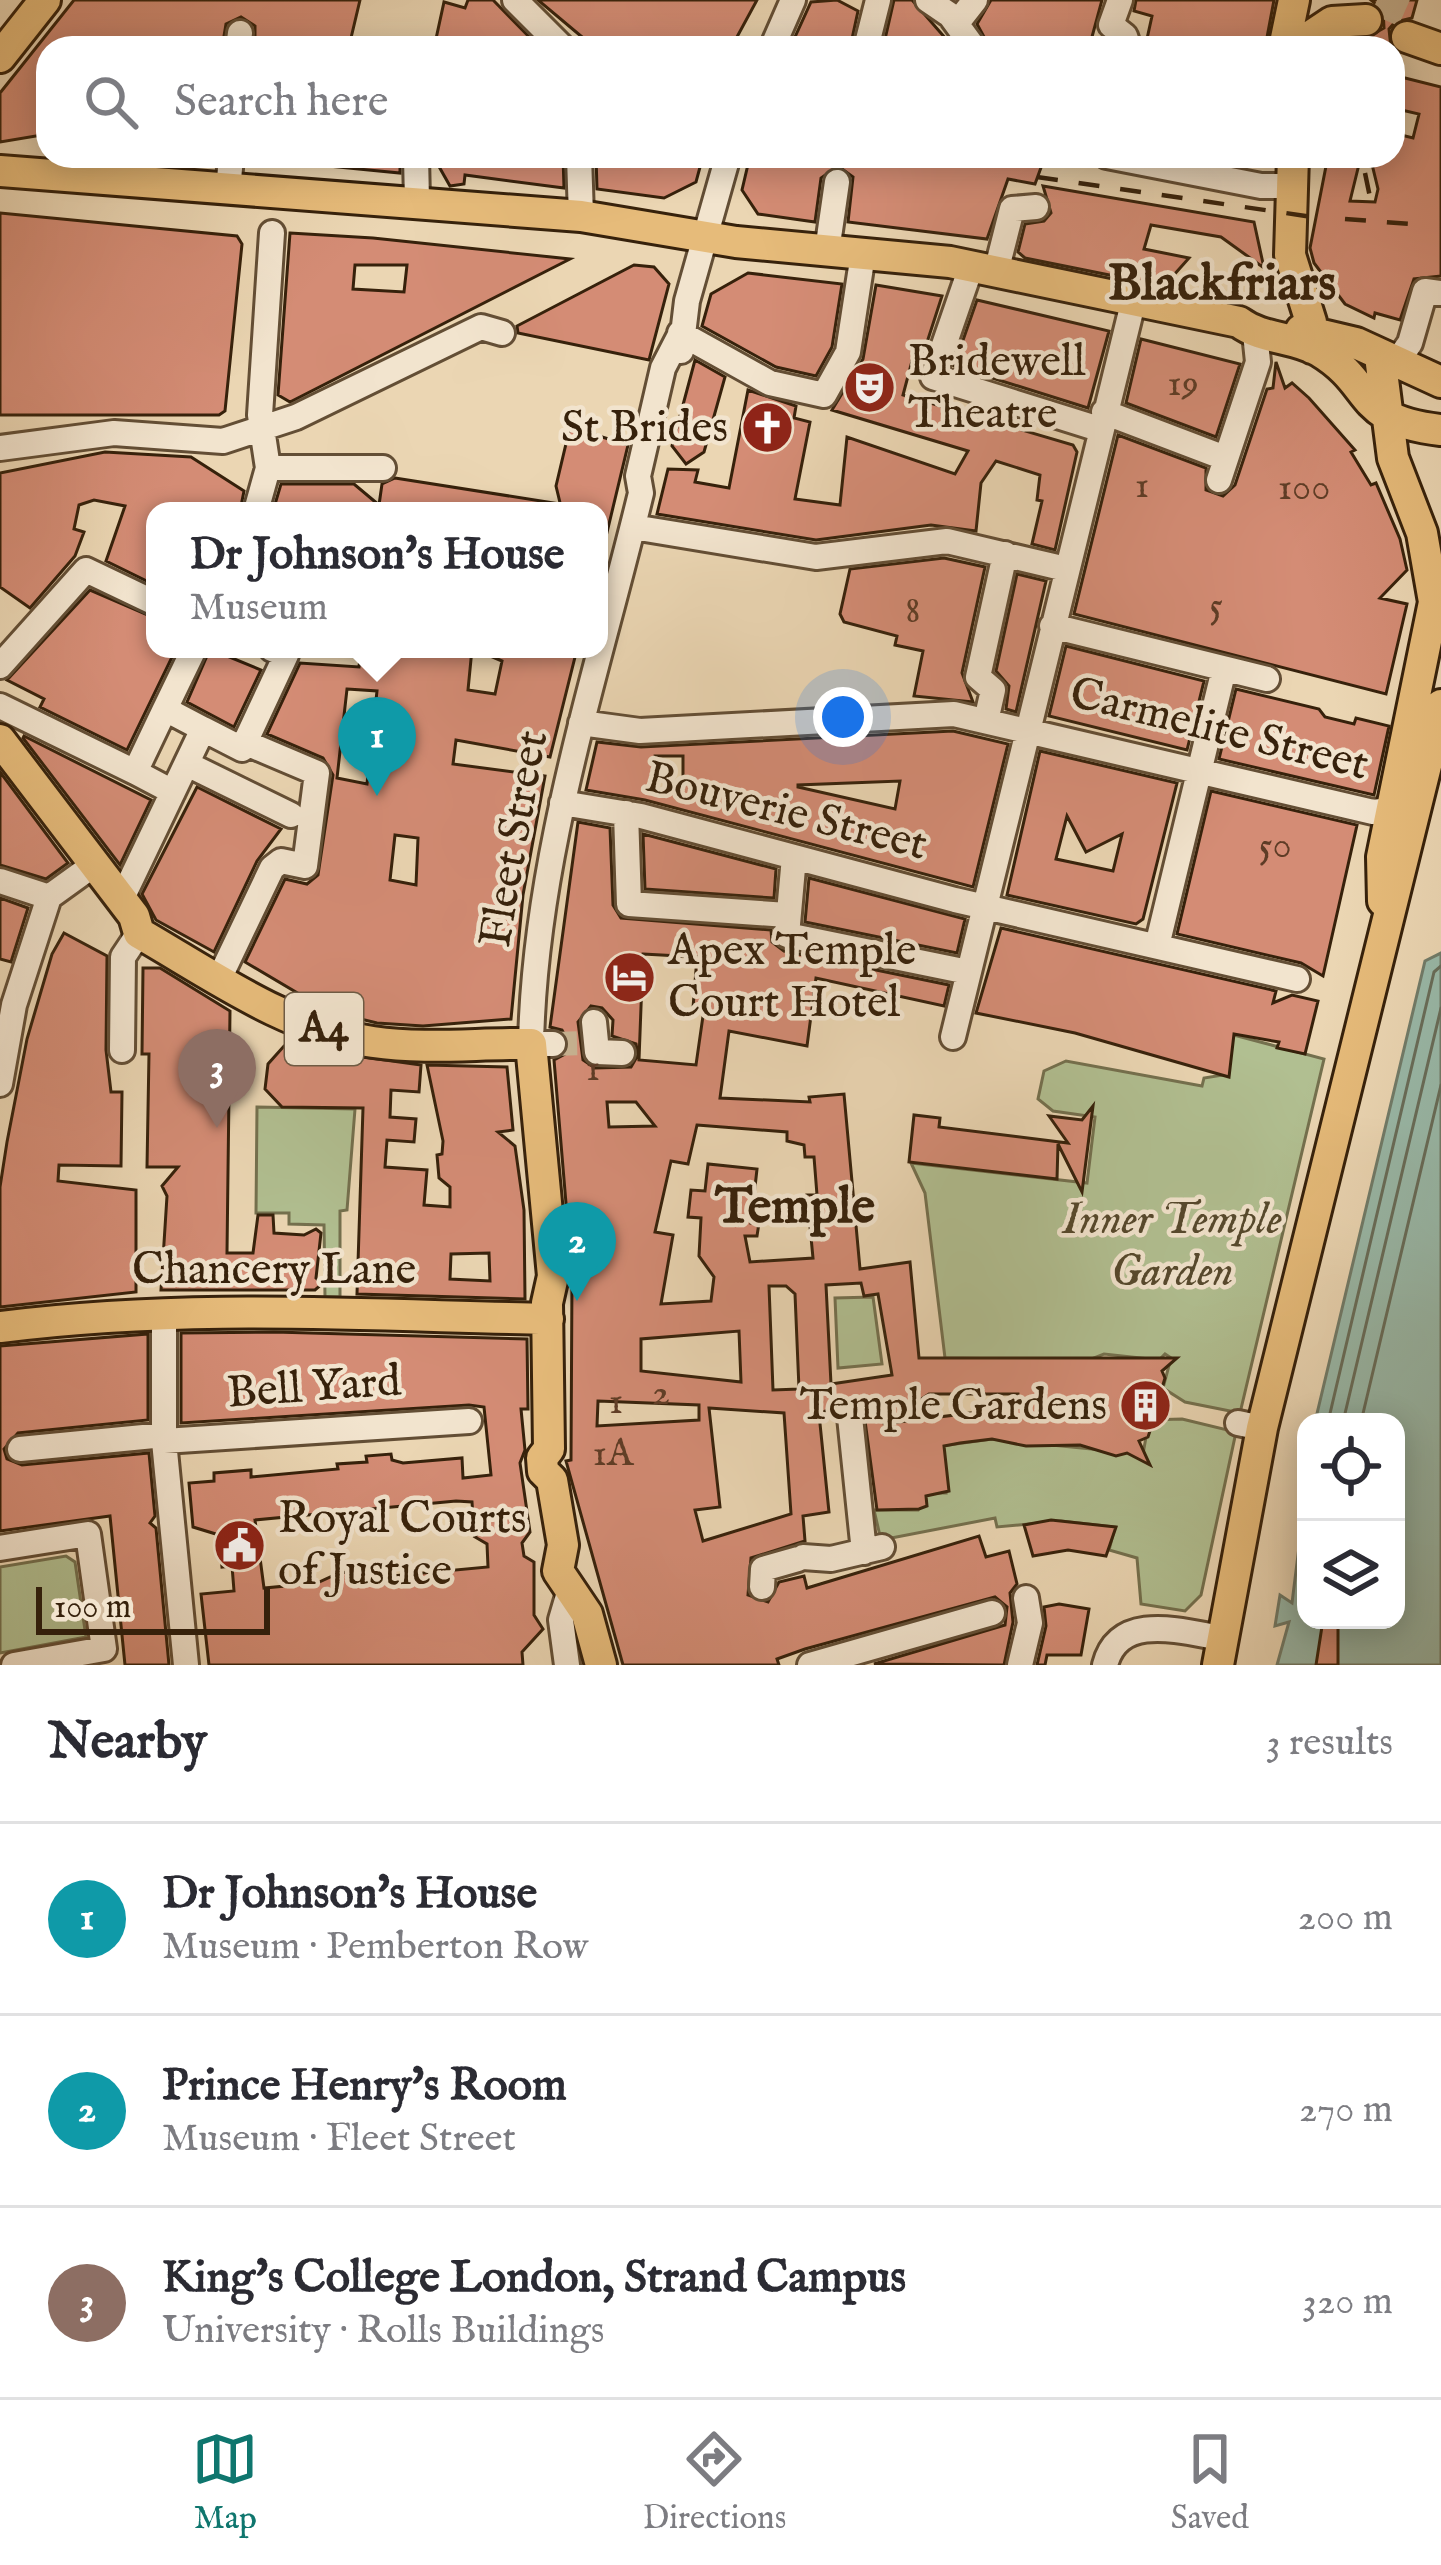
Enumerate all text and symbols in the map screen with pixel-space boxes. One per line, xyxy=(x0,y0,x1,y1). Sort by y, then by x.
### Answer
search box xyxy=(36,36,1405,168)
icon: search xyxy=(78,69,144,135)
text: Search here xyxy=(174,74,388,131)
district label: Blackfriars xyxy=(1108,253,1336,318)
place label: Bridewell Theatre xyxy=(908,334,1086,443)
theatre icon: Bridewell Theatre xyxy=(841,360,897,416)
house number: 19 xyxy=(1167,360,1199,409)
place label: St Brides xyxy=(561,400,728,457)
church icon: St Brides xyxy=(739,400,795,456)
house number: 1 xyxy=(1135,462,1149,511)
house number: 100 xyxy=(1278,464,1330,513)
popup xyxy=(146,502,608,658)
text: Dr Johnson's House xyxy=(189,527,565,584)
house number: 5 xyxy=(1209,582,1223,631)
text: Museum xyxy=(189,584,328,633)
house number: 8 xyxy=(905,587,921,636)
street label: Carmelite Street xyxy=(1064,665,1374,795)
your location xyxy=(813,687,873,747)
pin: 1 xyxy=(338,697,416,796)
street label: Fleet Street xyxy=(468,726,562,952)
street label: Bouverie Street xyxy=(639,749,933,875)
house number: 50 xyxy=(1258,822,1292,871)
place label: Apex Temple Court Hotel xyxy=(667,923,916,1032)
hotel icon: Apex Temple Court Hotel xyxy=(601,949,657,1005)
road number: A4 xyxy=(285,993,363,1065)
pin: 3 xyxy=(178,1029,256,1128)
house number: 1 xyxy=(586,1045,600,1094)
district label: Temple xyxy=(714,1176,875,1241)
park label: Inner Temple Garden xyxy=(1061,1192,1282,1301)
pin: 2 xyxy=(538,1202,616,1301)
street label: Chancery Lane xyxy=(132,1242,416,1299)
street label: Bell Yard xyxy=(225,1353,404,1423)
house number: 2 xyxy=(652,1369,670,1418)
house number: 1 xyxy=(609,1378,623,1427)
place label: Temple Gardens xyxy=(800,1378,1107,1435)
building icon: Temple Gardens xyxy=(1118,1378,1174,1434)
map controls xyxy=(1297,1413,1405,1629)
button: locate xyxy=(1297,1413,1405,1521)
house number: 1A xyxy=(593,1430,635,1479)
place label: Royal Courts of Justice xyxy=(278,1491,527,1600)
public building icon: Royal Courts of Justice xyxy=(211,1517,267,1573)
button: layers xyxy=(1297,1521,1405,1629)
scale bar xyxy=(36,1581,270,1634)
text: 100 m xyxy=(54,1587,131,1629)
text: Nearby xyxy=(48,1711,207,1776)
text: 3 results xyxy=(1266,1719,1393,1768)
text: Dr Johnson's House xyxy=(162,1866,537,1923)
text: 1 xyxy=(80,1894,94,1943)
text: 200 m xyxy=(1298,1894,1393,1943)
text: Museum · Pemberton Row xyxy=(162,1923,588,1972)
text: Prince Henry's Room xyxy=(162,2058,567,2115)
text: 2 xyxy=(78,2086,96,2135)
text: 270 m xyxy=(1299,2086,1393,2135)
text: Museum · Fleet Street xyxy=(162,2115,516,2164)
text: King's College London, Strand Campus xyxy=(162,2250,906,2307)
text: 3 xyxy=(80,2278,94,2327)
text: 320 m xyxy=(1302,2278,1393,2327)
text: University · Rolls Buildings xyxy=(162,2307,604,2356)
tab: Map xyxy=(192,2426,258,2540)
tab: Directions xyxy=(643,2426,786,2540)
tab: Saved xyxy=(1171,2426,1249,2540)

